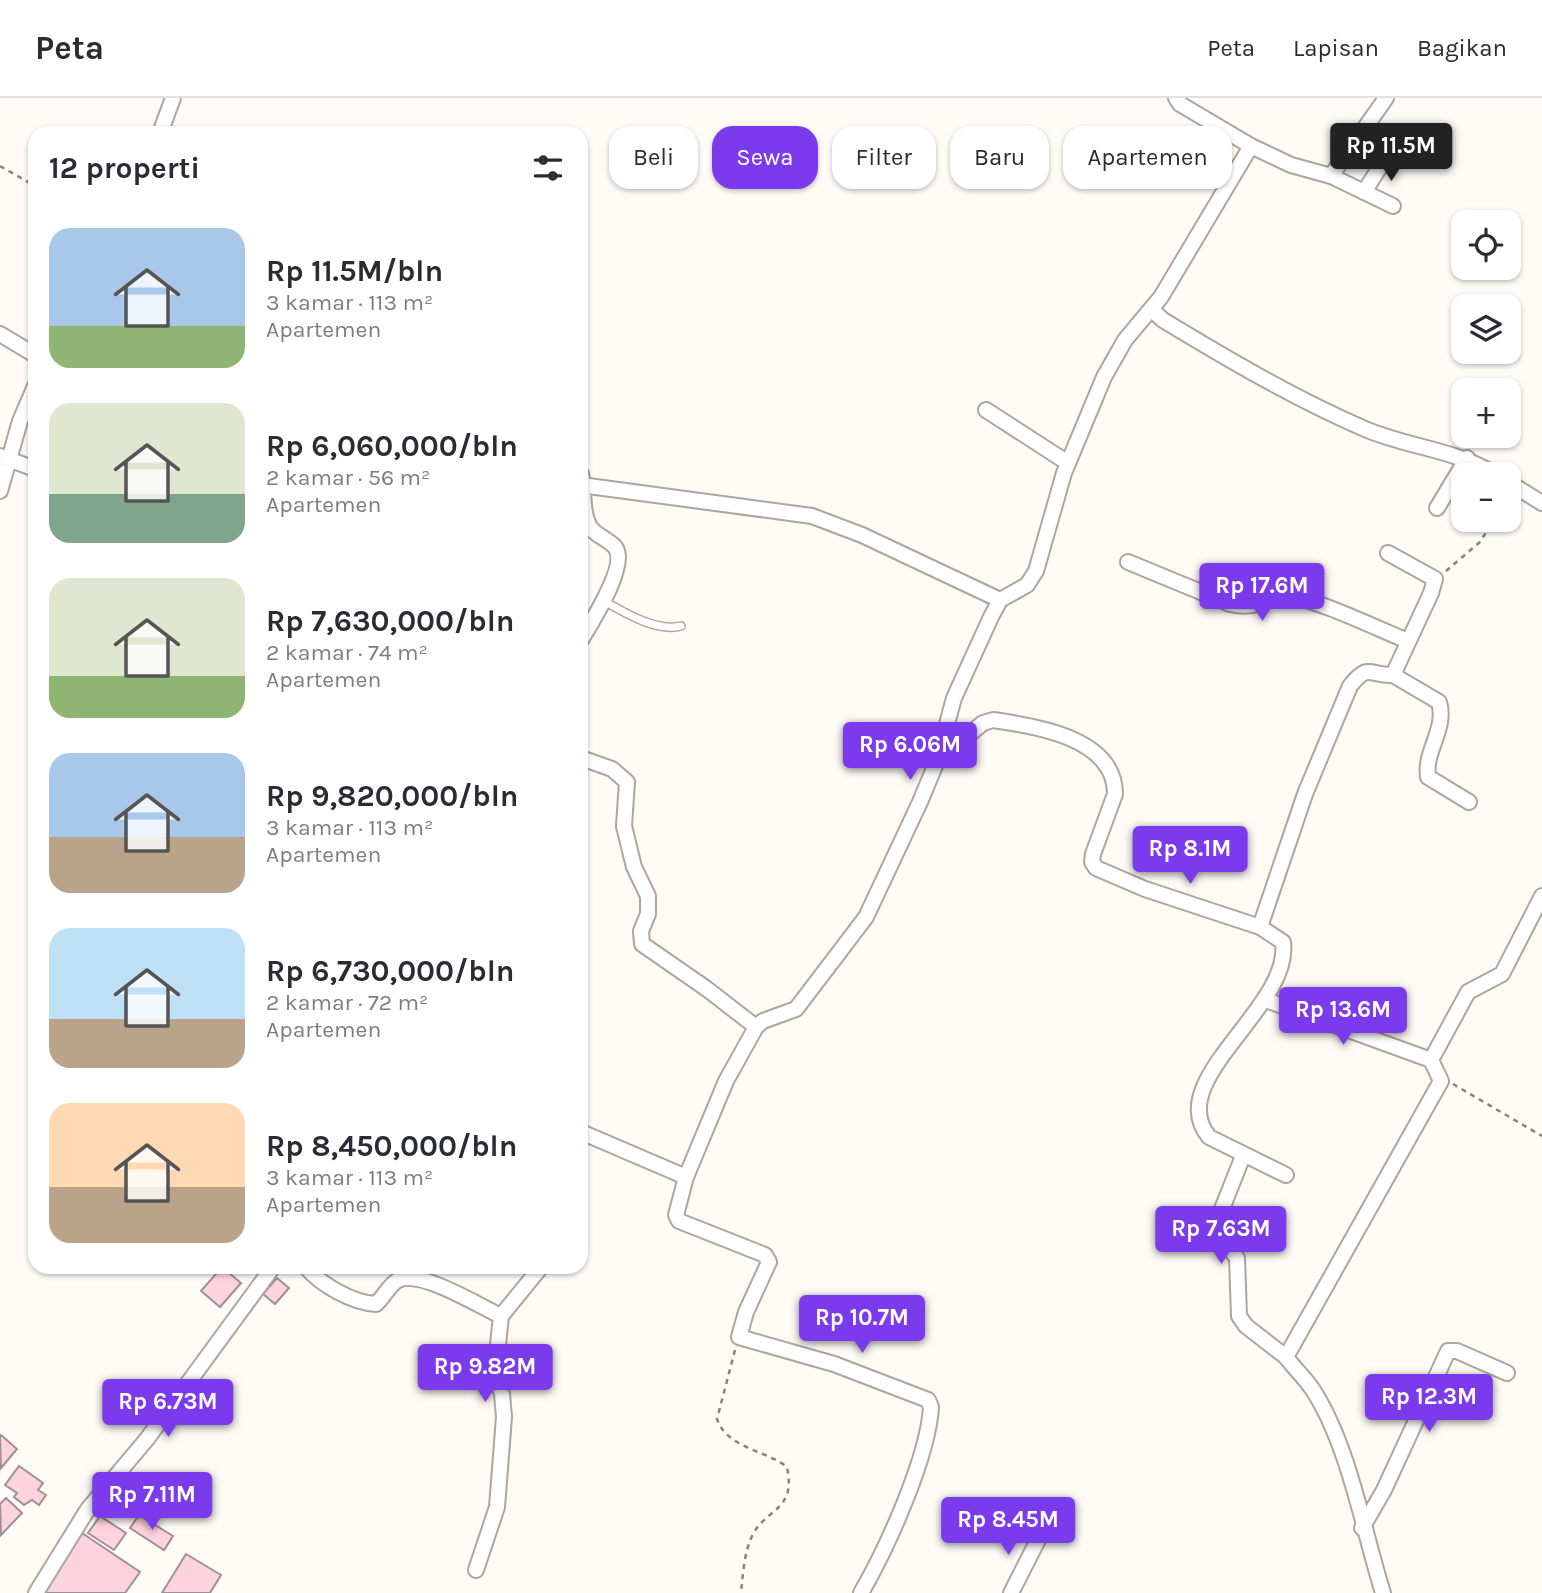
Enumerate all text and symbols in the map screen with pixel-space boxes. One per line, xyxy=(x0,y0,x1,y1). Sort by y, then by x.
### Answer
text: Peta xyxy=(35,29,104,67)
text: Peta xyxy=(1207,34,1255,62)
text: Lapisan xyxy=(1293,34,1379,62)
text: Bagikan xyxy=(1417,34,1507,62)
pin: Rp 11.5M xyxy=(1319,123,1463,183)
chip: Beli xyxy=(609,126,698,189)
chip: Sewa xyxy=(712,126,818,189)
chip: Filter xyxy=(832,126,936,189)
chip: Baru xyxy=(950,126,1049,189)
chip: Apartemen xyxy=(1063,126,1232,189)
text: Rp 11.5M xyxy=(1346,132,1436,159)
icon: filters xyxy=(529,149,567,187)
text: 12 properti xyxy=(49,150,200,186)
map controls xyxy=(1451,210,1521,532)
button: locate xyxy=(1451,210,1521,280)
text: Rp 11.5M/bln xyxy=(266,253,443,289)
icon: home xyxy=(105,256,189,340)
text: 3 kamar · 113 m² xyxy=(266,289,433,316)
button: layers xyxy=(1451,294,1521,364)
text: Apartemen xyxy=(266,316,381,343)
button: + xyxy=(1451,378,1521,448)
text: Rp 6,060,000/bln xyxy=(266,428,518,464)
icon: home xyxy=(105,431,189,515)
button: − xyxy=(1451,462,1521,532)
text: 2 kamar · 56 m² xyxy=(266,464,430,491)
text: Apartemen xyxy=(266,491,381,518)
pin: Rp 17.6M xyxy=(1190,564,1334,623)
text: Rp 17.6M xyxy=(1215,572,1309,599)
text: Rp 7,630,000/bln xyxy=(266,603,514,639)
icon: home xyxy=(105,606,189,690)
text: 2 kamar · 74 m² xyxy=(266,639,428,666)
text: Apartemen xyxy=(266,666,381,693)
pin: Rp 6.06M xyxy=(838,722,982,782)
text: Rp 6.06M xyxy=(859,731,961,758)
text: Rp 9,820,000/bln xyxy=(266,778,519,814)
icon: home xyxy=(105,781,189,865)
text: 3 kamar · 113 m² xyxy=(266,814,433,841)
pin: Rp 8.1M xyxy=(1125,826,1255,886)
text: Rp 8.1M xyxy=(1149,835,1231,862)
text: Apartemen xyxy=(266,841,381,868)
text: Rp 6,730,000/bln xyxy=(266,953,514,989)
icon: home xyxy=(105,956,189,1040)
pin: Rp 13.6M xyxy=(1271,988,1415,1047)
text: 2 kamar · 72 m² xyxy=(266,989,428,1016)
text: Rp 13.6M xyxy=(1295,996,1391,1023)
text: Apartemen xyxy=(266,1016,381,1043)
text: Rp 8,450,000/bln xyxy=(266,1128,517,1164)
icon: home xyxy=(105,1131,189,1215)
text: 3 kamar · 113 m² xyxy=(266,1164,433,1191)
text: Apartemen xyxy=(266,1191,381,1218)
pin: Rp 7.63M xyxy=(1149,1206,1293,1266)
text: Rp 7.63M xyxy=(1171,1215,1271,1242)
pin: Rp 10.7M xyxy=(790,1296,934,1355)
text: Rp 10.7M xyxy=(815,1304,909,1331)
pin: Rp 9.82M xyxy=(413,1344,557,1404)
text: Rp 9.82M xyxy=(434,1353,536,1380)
pin: Rp 12.3M xyxy=(1357,1374,1501,1434)
pin: Rp 6.73M xyxy=(96,1380,240,1439)
text: Rp 12.3M xyxy=(1381,1383,1477,1410)
text: Rp 6.73M xyxy=(118,1388,218,1415)
pin: Rp 7.11M xyxy=(80,1472,224,1532)
text: Rp 7.11M xyxy=(108,1481,196,1508)
pin: Rp 8.45M xyxy=(936,1498,1080,1557)
text: Rp 8.45M xyxy=(957,1506,1059,1533)

